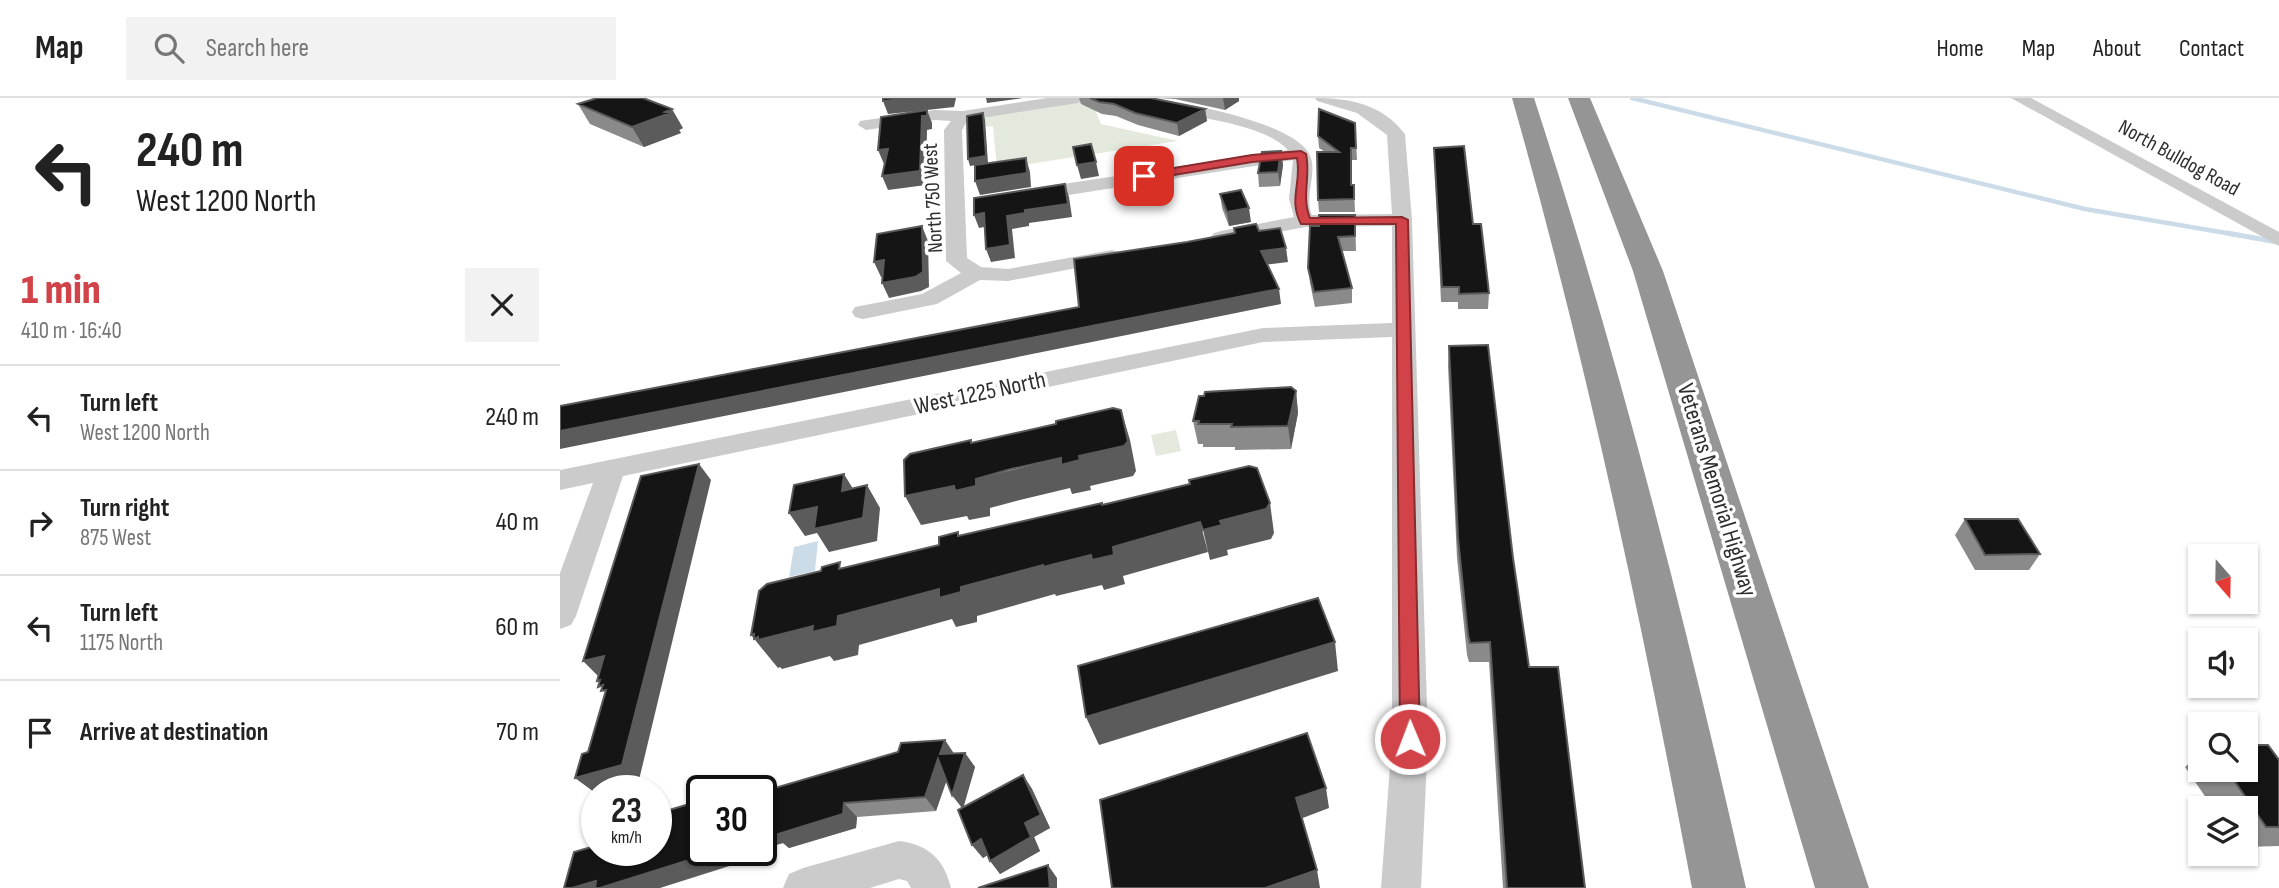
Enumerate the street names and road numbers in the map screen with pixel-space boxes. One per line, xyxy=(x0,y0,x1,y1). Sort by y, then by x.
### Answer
street label: North Bulldog Road xyxy=(2114,114,2244,202)
street label: North 750 West xyxy=(918,143,948,253)
street label: West 1225 North xyxy=(912,365,1048,421)
street label: Veterans Memorial Highway xyxy=(1671,380,1763,600)

